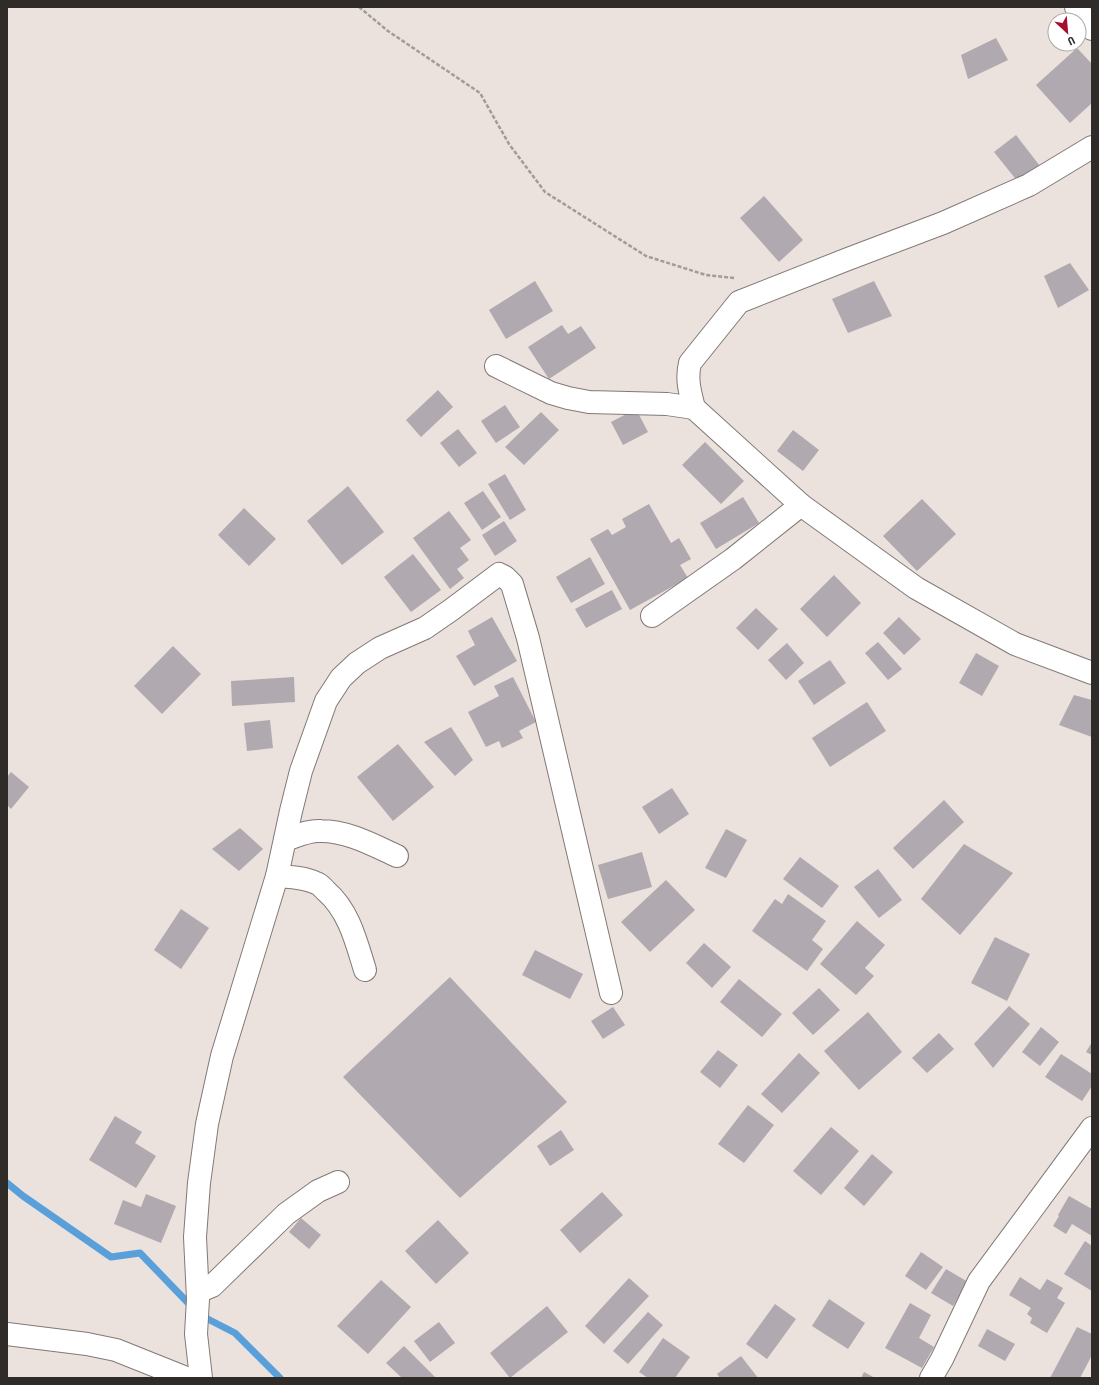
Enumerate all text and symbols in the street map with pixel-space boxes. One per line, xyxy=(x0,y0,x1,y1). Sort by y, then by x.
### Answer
north arrow xyxy=(1047,12,1087,52)
text: U xyxy=(1065,33,1077,48)

